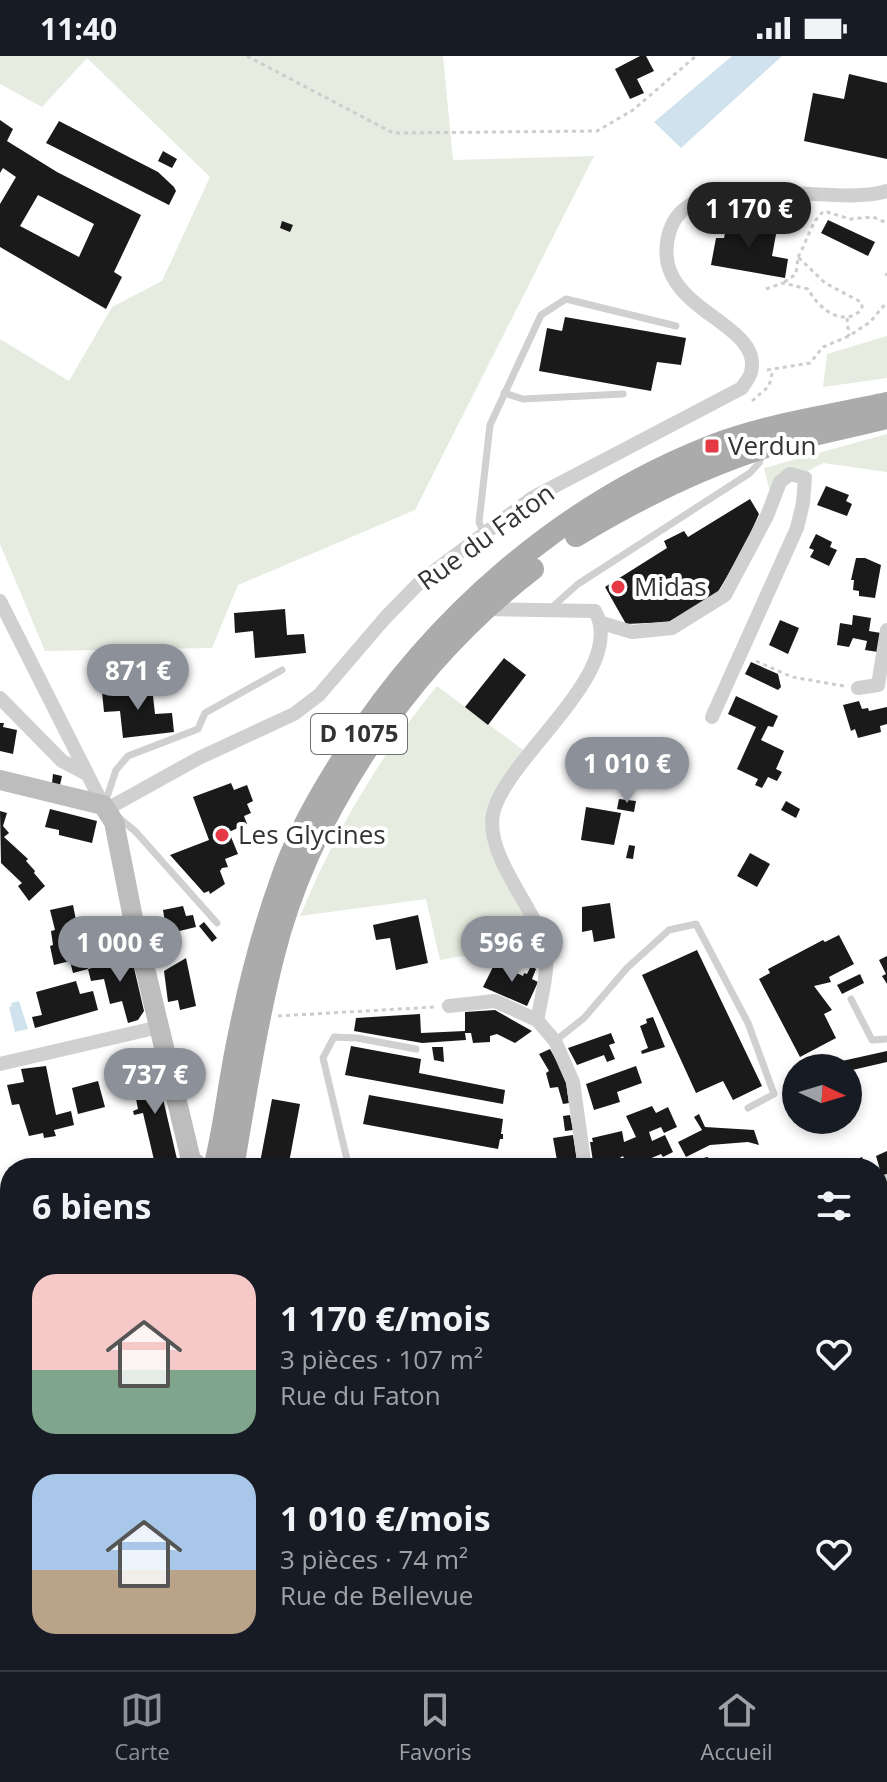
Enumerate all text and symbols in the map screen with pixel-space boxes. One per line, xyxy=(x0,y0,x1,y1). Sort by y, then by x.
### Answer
text: 11:40 xyxy=(40,8,117,49)
pin: 1 170 € xyxy=(675,182,823,250)
text: 1 170 € xyxy=(705,190,793,226)
place label: Verdun xyxy=(728,427,817,463)
marker: Verdun xyxy=(703,437,721,455)
street label: Rue du Faton xyxy=(410,474,561,598)
place label: Midas xyxy=(634,568,707,604)
marker: Midas xyxy=(609,578,627,596)
pin: 871 € xyxy=(82,644,194,712)
text: 871 € xyxy=(105,652,171,688)
road number: D 1075 xyxy=(311,714,407,754)
pin: 1 010 € xyxy=(553,737,701,805)
text: 1 010 € xyxy=(583,745,671,781)
place label: Les Glycines xyxy=(238,816,386,852)
marker: Les Glycines xyxy=(213,826,231,844)
pin: 1 000 € xyxy=(46,916,194,984)
pin: 596 € xyxy=(456,916,568,984)
text: 1 000 € xyxy=(76,924,164,960)
text: 596 € xyxy=(479,924,545,960)
pin: 737 € xyxy=(99,1048,211,1116)
north arrow xyxy=(782,1054,862,1134)
map controls xyxy=(782,1054,862,1134)
text: 737 € xyxy=(122,1056,188,1092)
text: 6 biens xyxy=(32,1183,152,1229)
icon: filters xyxy=(812,1184,856,1228)
text: 1 170 €/mois xyxy=(280,1295,491,1341)
icon: home xyxy=(96,1306,192,1402)
icon: heart xyxy=(812,1332,856,1376)
text: 3 pièces · 107 m² xyxy=(280,1341,483,1377)
text: Rue du Faton xyxy=(280,1377,441,1413)
text: 1 010 €/mois xyxy=(280,1495,491,1541)
icon: home xyxy=(96,1506,192,1602)
icon: heart xyxy=(812,1532,856,1576)
text: 3 pièces · 74 m² xyxy=(280,1541,468,1577)
text: Rue de Bellevue xyxy=(280,1577,473,1613)
tab: Carte xyxy=(114,1688,170,1766)
tab: Favoris xyxy=(399,1688,472,1766)
tab: Accueil xyxy=(701,1688,773,1766)

